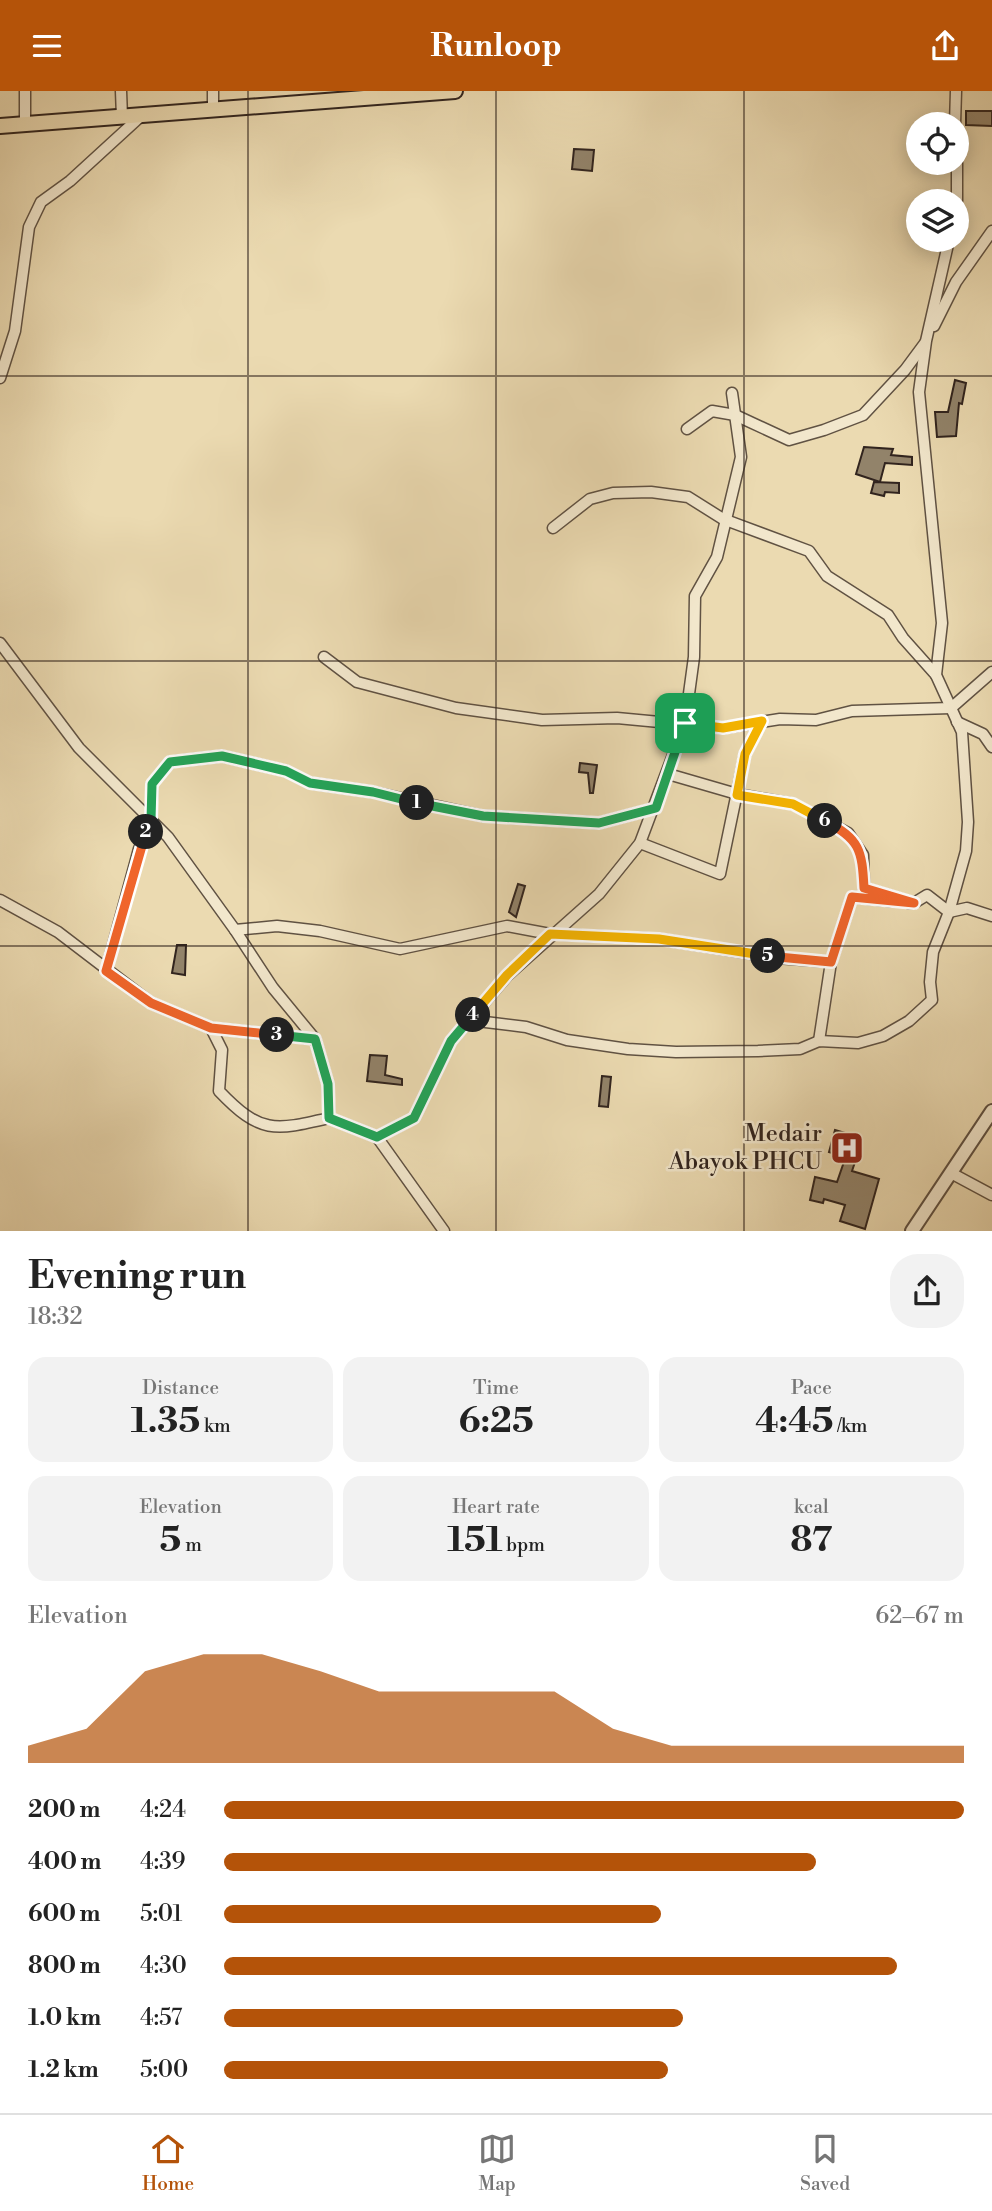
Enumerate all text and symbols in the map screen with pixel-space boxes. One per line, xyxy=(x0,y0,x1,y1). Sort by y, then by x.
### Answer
text: Runloop xyxy=(430,26,562,66)
icon: menu xyxy=(28,27,66,65)
icon: share xyxy=(926,27,964,65)
map controls xyxy=(906,112,969,252)
button: locate xyxy=(906,112,969,175)
button: layers xyxy=(906,189,969,252)
pin xyxy=(655,693,715,753)
icon: arrive xyxy=(666,704,704,742)
pin: 1 xyxy=(400,785,434,821)
text: 1 xyxy=(412,790,421,814)
pin: 6 xyxy=(808,803,842,839)
text: 6 xyxy=(819,808,830,832)
pin: 2 xyxy=(128,815,164,849)
text: 2 xyxy=(140,819,151,843)
pin: 5 xyxy=(750,939,786,973)
text: 5 xyxy=(762,943,773,967)
pin: 4 xyxy=(456,997,490,1033)
text: 4 xyxy=(466,1002,479,1026)
pin: 3 xyxy=(260,1017,294,1053)
text: 3 xyxy=(271,1022,282,1046)
place label: Medair Abayok PHCU xyxy=(667,1119,822,1177)
hospital icon: Medair Abayok PHCU xyxy=(828,1129,866,1167)
text: Evening run xyxy=(28,1253,246,1300)
button: share xyxy=(890,1254,964,1328)
text: 18:32 xyxy=(28,1303,83,1331)
text: Distance xyxy=(142,1376,219,1400)
text: Time xyxy=(473,1376,519,1400)
text: Pace xyxy=(791,1376,832,1400)
text: 1.35 xyxy=(131,1400,200,1443)
text: 6:25 xyxy=(458,1400,534,1443)
text: 4:45 xyxy=(755,1400,833,1443)
text: km xyxy=(200,1414,231,1438)
text: /km xyxy=(833,1414,867,1438)
text: Elevation xyxy=(140,1495,222,1519)
text: Heart rate xyxy=(452,1495,540,1519)
text: kcal xyxy=(794,1495,829,1519)
text: 5 xyxy=(160,1519,181,1562)
text: 151 xyxy=(447,1519,502,1562)
text: 87 xyxy=(790,1519,832,1562)
text: m xyxy=(181,1533,202,1557)
text: bpm xyxy=(502,1533,545,1557)
text: Elevation xyxy=(28,1602,128,1630)
text: 62–67 m xyxy=(875,1602,964,1630)
text: 200 m xyxy=(28,1796,100,1824)
text: 4:24 xyxy=(140,1796,186,1824)
text: 400 m xyxy=(28,1848,101,1876)
text: 4:39 xyxy=(140,1848,186,1876)
text: 600 m xyxy=(28,1900,101,1928)
text: 5:01 xyxy=(140,1900,182,1928)
text: 800 m xyxy=(28,1952,101,1980)
text: 4:30 xyxy=(140,1952,187,1980)
text: 1.0 km xyxy=(28,2004,101,2032)
text: 4:57 xyxy=(140,2004,182,2032)
text: 1.2 km xyxy=(28,2056,99,2084)
text: 5:00 xyxy=(140,2056,188,2084)
tab: Home xyxy=(142,2130,194,2196)
tab: Map xyxy=(478,2130,516,2196)
tab: Saved xyxy=(800,2130,850,2196)

